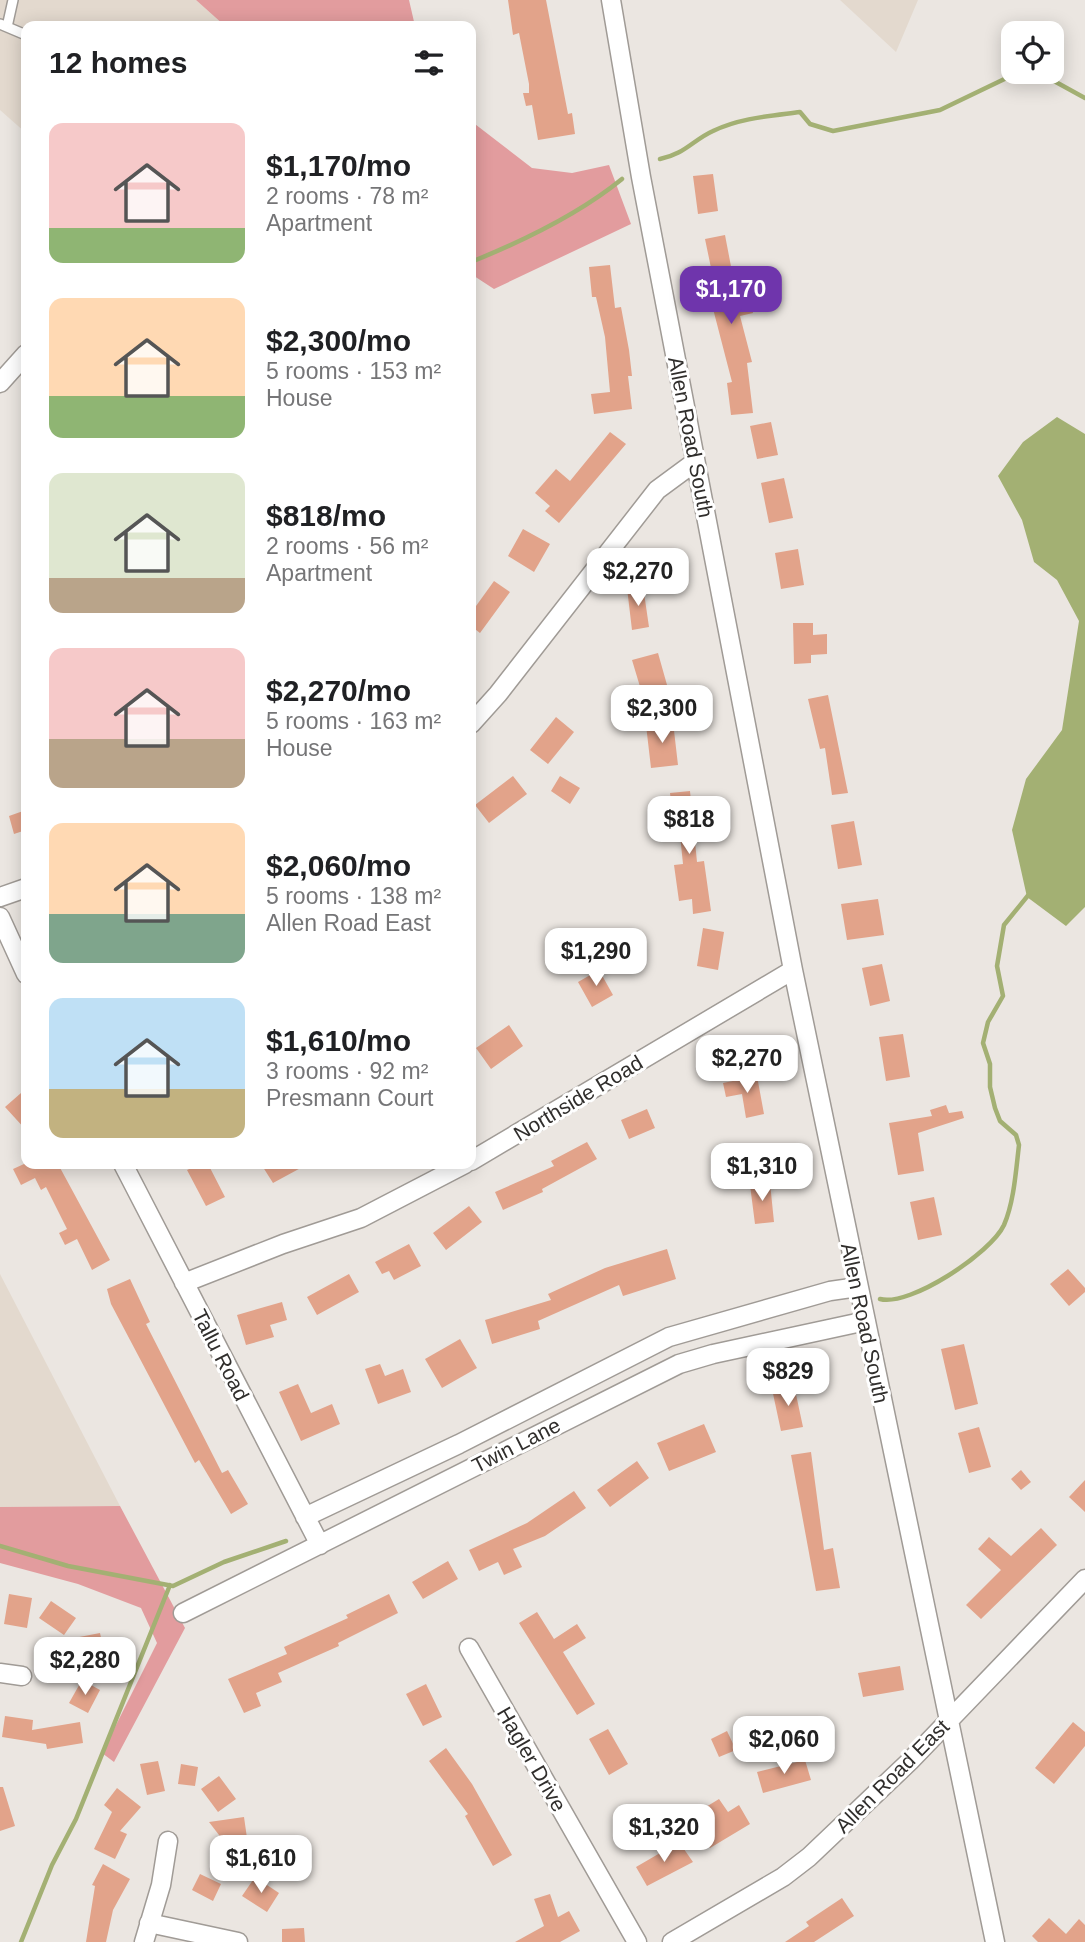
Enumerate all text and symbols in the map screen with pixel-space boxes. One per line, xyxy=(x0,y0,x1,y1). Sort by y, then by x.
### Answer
map controls xyxy=(1001,21,1064,84)
button: locate xyxy=(1001,21,1064,84)
icon: filters xyxy=(410,44,448,82)
text: 12 homes xyxy=(49,46,187,79)
text: $1,170/mo xyxy=(266,149,411,182)
icon: home xyxy=(105,151,189,235)
text: 2 rooms · 78 m² xyxy=(266,183,428,209)
text: Apartment xyxy=(266,210,372,236)
pin: $1,170 xyxy=(674,266,788,326)
text: $1,170 xyxy=(696,276,766,302)
text: $2,300/mo xyxy=(266,324,411,357)
icon: home xyxy=(105,326,189,410)
street label: Allen Road South xyxy=(664,355,718,519)
text: 5 rooms · 153 m² xyxy=(266,358,441,384)
text: House xyxy=(266,385,332,411)
text: $818/mo xyxy=(266,499,386,532)
icon: home xyxy=(105,501,189,585)
text: 2 rooms · 56 m² xyxy=(266,533,428,559)
pin: $2,270 xyxy=(581,548,695,608)
text: $2,270 xyxy=(603,558,673,584)
text: Apartment xyxy=(266,560,372,586)
text: $2,270/mo xyxy=(266,674,411,707)
icon: home xyxy=(105,676,189,760)
pin: $2,300 xyxy=(605,686,719,745)
text: $2,300 xyxy=(627,695,697,721)
text: 5 rooms · 163 m² xyxy=(266,708,441,734)
text: House xyxy=(266,735,332,761)
pin: $818 xyxy=(648,796,730,856)
text: $818 xyxy=(663,806,715,832)
text: $2,060/mo xyxy=(266,849,411,882)
icon: home xyxy=(105,851,189,935)
text: 5 rooms · 138 m² xyxy=(266,883,441,909)
text: Allen Road East xyxy=(266,910,431,936)
pin: $1,290 xyxy=(539,928,653,988)
text: $1,290 xyxy=(561,938,631,964)
text: $1,610/mo xyxy=(266,1024,411,1057)
icon: home xyxy=(105,1026,189,1110)
pin: $2,270 xyxy=(690,1036,804,1095)
text: $2,270 xyxy=(712,1045,782,1071)
street label: Northside Road xyxy=(510,1051,646,1145)
text: 3 rooms · 92 m² xyxy=(266,1058,428,1084)
text: Presmann Court xyxy=(266,1085,433,1111)
pin: $1,310 xyxy=(705,1144,819,1203)
text: $1,310 xyxy=(727,1153,797,1179)
street label: Allen Road South xyxy=(837,1241,893,1405)
street label: Tallu Road xyxy=(188,1306,254,1404)
pin: $829 xyxy=(747,1348,829,1408)
text: $829 xyxy=(762,1358,814,1384)
street label: Twin Lane xyxy=(468,1413,564,1477)
pin: $2,280 xyxy=(28,1638,142,1697)
text: $2,280 xyxy=(50,1647,120,1673)
street label: Hagler Drive xyxy=(493,1703,571,1815)
street label: Allen Road East xyxy=(831,1715,953,1837)
pin: $2,060 xyxy=(727,1716,841,1776)
text: $2,060 xyxy=(749,1726,819,1752)
pin: $1,320 xyxy=(607,1804,721,1864)
text: $1,320 xyxy=(629,1814,699,1840)
pin: $1,610 xyxy=(204,1836,318,1895)
text: $1,610 xyxy=(226,1845,296,1871)

